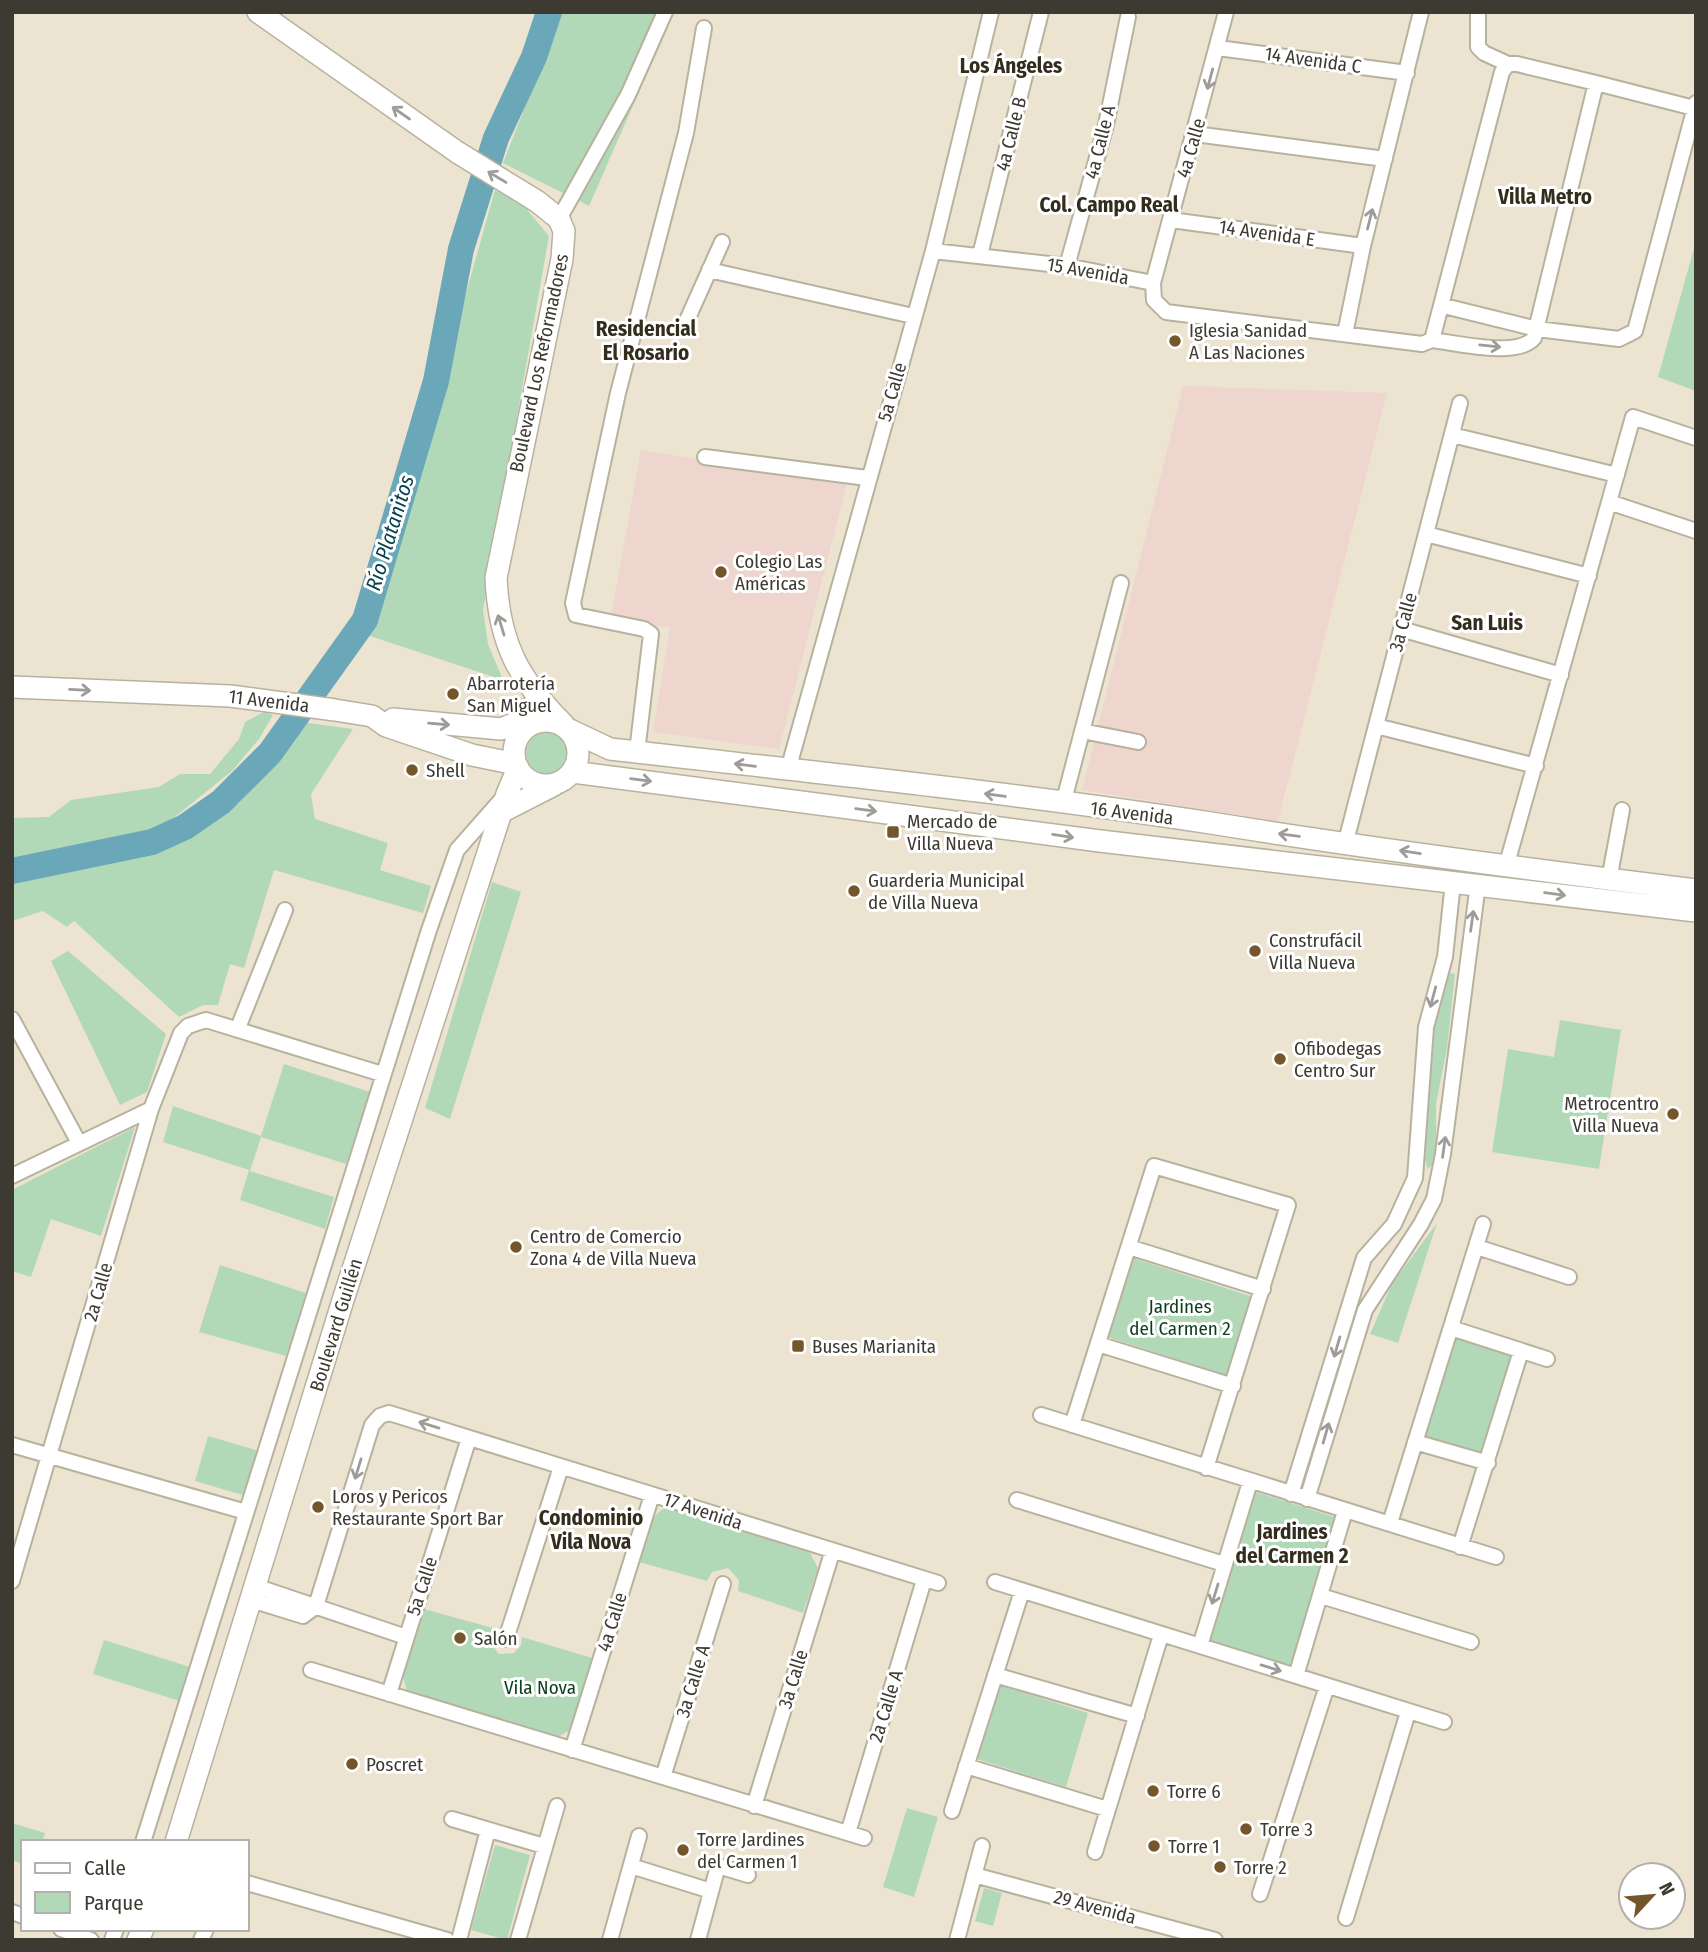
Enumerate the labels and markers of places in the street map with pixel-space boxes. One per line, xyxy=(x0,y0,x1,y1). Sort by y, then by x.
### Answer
place label: Iglesia Sanidad A Las Naciones xyxy=(1189,319,1307,364)
marker: Iglesia Sanidad A Las Naciones xyxy=(1167,333,1183,349)
place label: Colegio Las Américas xyxy=(735,550,822,595)
marker: Colegio Las Américas xyxy=(713,564,729,580)
place label: Abarrotería San Miguel xyxy=(467,672,555,717)
marker: Abarrotería San Miguel xyxy=(445,686,461,702)
place label: Shell xyxy=(426,759,465,782)
marker: Shell xyxy=(404,762,420,778)
place label: Mercado de Villa Nueva xyxy=(907,810,997,855)
marker: Mercado de Villa Nueva xyxy=(885,824,901,840)
place label: Guarderia Municipal de Villa Nueva xyxy=(868,869,1024,914)
marker: Guarderia Municipal de Villa Nueva xyxy=(846,883,862,899)
place label: Construfácil Villa Nueva xyxy=(1269,929,1362,974)
marker: Construfácil Villa Nueva xyxy=(1247,943,1263,959)
place label: Ofibodegas Centro Sur xyxy=(1294,1037,1381,1082)
marker: Ofibodegas Centro Sur xyxy=(1272,1051,1288,1067)
place label: Metrocentro Villa Nueva xyxy=(1564,1092,1659,1137)
marker: Metrocentro Villa Nueva xyxy=(1665,1106,1681,1122)
place label: Centro de Comercio Zona 4 de Villa Nueva xyxy=(530,1225,696,1270)
marker: Centro de Comercio Zona 4 de Villa Nueva xyxy=(508,1239,524,1255)
place label: Buses Marianita xyxy=(812,1335,936,1358)
marker: Buses Marianita xyxy=(790,1338,806,1354)
place label: Loros y Pericos Restaurante Sport Bar xyxy=(332,1485,504,1530)
marker: Loros y Pericos Restaurante Sport Bar xyxy=(310,1499,326,1515)
place label: Salón xyxy=(474,1627,517,1650)
marker: Salón xyxy=(452,1630,468,1646)
place label: Poscret xyxy=(366,1753,424,1776)
marker: Poscret xyxy=(344,1756,360,1772)
place label: Torre 6 xyxy=(1167,1780,1221,1803)
marker: Torre 6 xyxy=(1145,1783,1161,1799)
place label: Torre 3 xyxy=(1260,1818,1313,1841)
marker: Torre 3 xyxy=(1238,1821,1254,1837)
place label: Torre Jardines del Carmen 1 xyxy=(697,1828,804,1873)
place label: Torre 1 xyxy=(1168,1835,1220,1858)
marker: Torre 1 xyxy=(1146,1838,1162,1854)
marker: Torre Jardines del Carmen 1 xyxy=(675,1842,691,1858)
place label: Torre 2 xyxy=(1234,1856,1287,1879)
marker: Torre 2 xyxy=(1212,1859,1228,1875)

